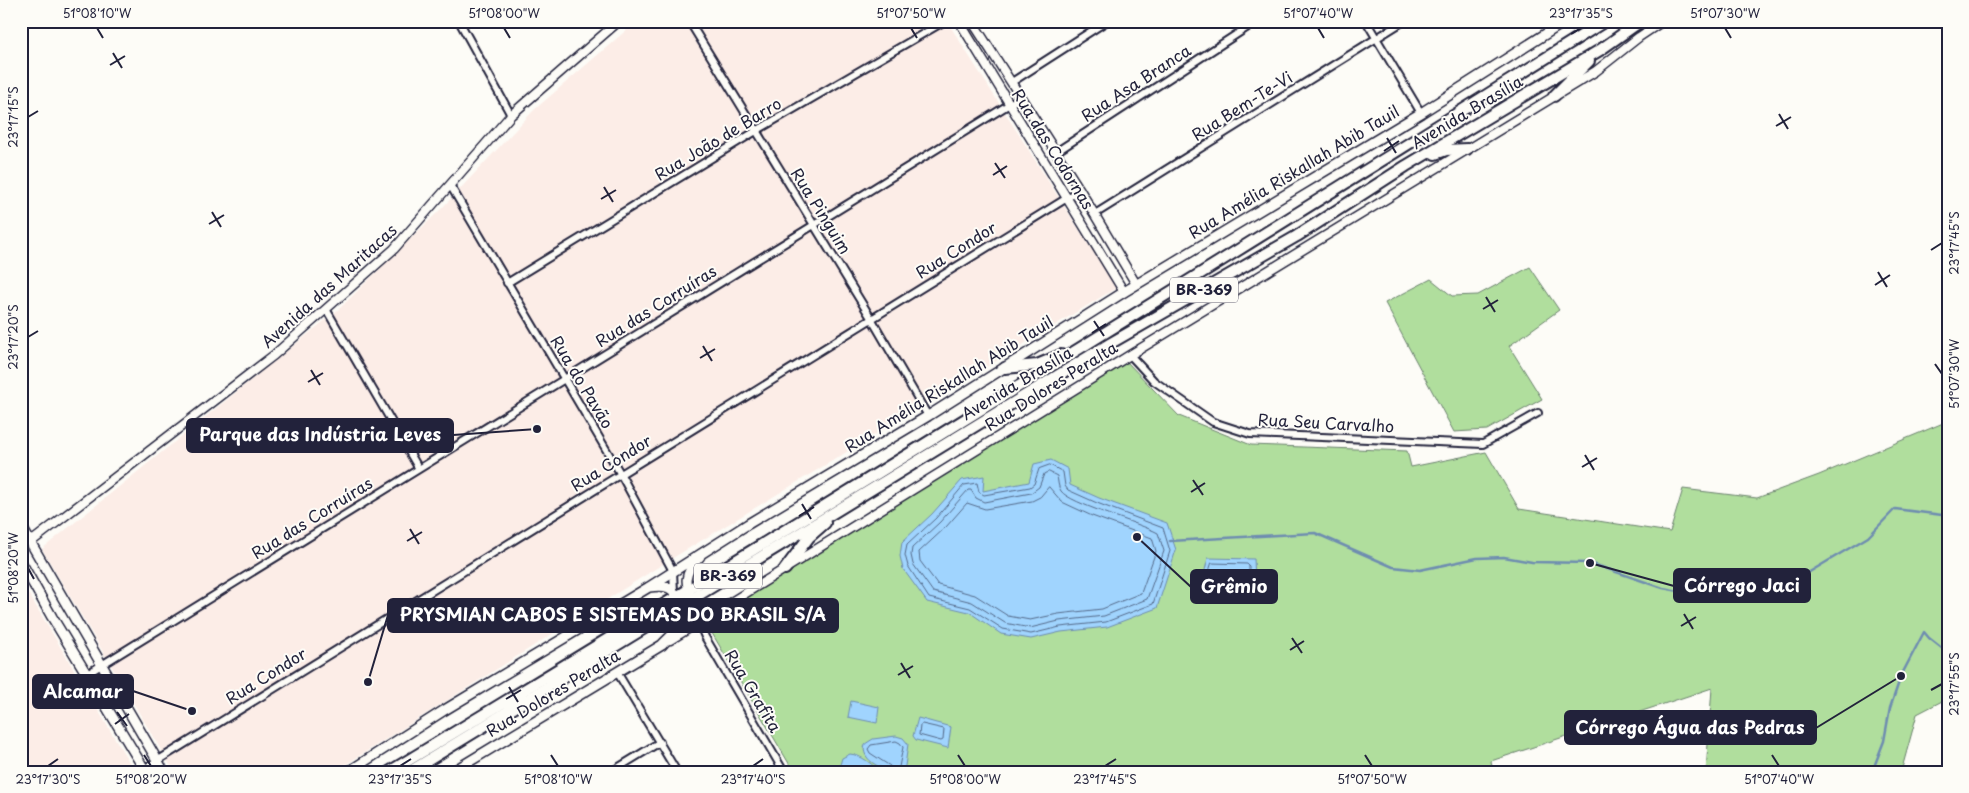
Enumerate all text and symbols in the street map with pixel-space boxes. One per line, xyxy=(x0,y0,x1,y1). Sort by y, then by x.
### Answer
text: 51°08'10"W xyxy=(63,4,132,22)
text: 51°08'00"W xyxy=(468,4,541,22)
text: 51°07'50"W xyxy=(876,4,947,22)
text: 51°07'40"W xyxy=(1283,4,1354,22)
text: 23°17'35"S xyxy=(1549,4,1613,22)
text: 51°07'30"W xyxy=(1690,4,1761,22)
street label: Rua Asa Branca xyxy=(1076,38,1195,127)
street label: Rua Bem-Te-Vi xyxy=(1186,64,1297,146)
street label: Avenida Brasília xyxy=(1406,68,1527,154)
street label: Rua das Codornas xyxy=(1007,83,1101,213)
text: 23°17'15"S xyxy=(4,86,22,148)
street label: Rua João de Barro xyxy=(650,91,786,186)
street label: Rua Amélia Riskallah Abib Tauil xyxy=(1184,99,1403,244)
street label: Rua Pinguim xyxy=(786,163,858,258)
text: 23°17'45"S xyxy=(1945,211,1963,275)
street label: Rua Condor xyxy=(911,214,1001,283)
street label: Avenida das Maritacas xyxy=(255,218,401,353)
street label: Rua das Corruíras xyxy=(590,258,721,352)
road number: BR-369 xyxy=(1170,278,1238,302)
text: 23°17'20"S xyxy=(4,304,22,370)
street label: Rua Amélia Riskallah Abib Tauil xyxy=(839,309,1057,457)
street label: Rua do Pavão xyxy=(546,330,620,433)
street label: Rua Dolores Peralta xyxy=(979,335,1122,436)
text: 51°07'30"W xyxy=(1945,338,1963,409)
street label: Avenida Brasília xyxy=(956,339,1077,425)
street label: Rua Seu Carvalho xyxy=(1257,406,1395,438)
callout: Parque das Indústria Leves xyxy=(187,419,453,452)
text: Parque das Indústria Leves xyxy=(199,420,441,447)
street label: Rua Condor xyxy=(566,427,656,496)
street label: Rua das Corruíras xyxy=(246,470,377,564)
text: 51°08'20"W xyxy=(4,532,22,604)
road number: BR-369 xyxy=(694,564,762,588)
callout: Córrego Jaci xyxy=(1674,569,1810,602)
callout: Grêmio xyxy=(1191,570,1277,603)
text: Córrego Jaci xyxy=(1684,571,1800,598)
text: Grêmio xyxy=(1201,572,1268,599)
callout: PRYSMIAN CABOS E SISTEMAS DO BRASIL S/A xyxy=(388,599,838,632)
text: PRYSMIAN CABOS E SISTEMAS DO BRASIL S/A xyxy=(400,600,826,627)
street label: Rua Condor xyxy=(221,640,311,709)
street label: Rua Dolores Peralta xyxy=(481,643,624,742)
street label: Rua Grafita xyxy=(720,645,788,736)
text: 23°17'55"S xyxy=(1945,652,1963,716)
callout: Alcamar xyxy=(33,675,133,708)
text: Alcamar xyxy=(43,677,124,704)
callout: Córrego Água das Pedras xyxy=(1565,711,1816,744)
text: Córrego Água das Pedras xyxy=(1575,713,1805,740)
text: 23°17'30"S xyxy=(16,770,80,788)
text: 51°08'20"W xyxy=(115,770,187,788)
text: 23°17'35"S xyxy=(368,770,432,788)
text: 51°08'10"W xyxy=(524,770,593,788)
text: 23°17'40"S xyxy=(721,770,785,788)
text: 51°08'00"W xyxy=(929,770,1002,788)
text: 23°17'45"S xyxy=(1073,770,1137,788)
text: 51°07'50"W xyxy=(1337,770,1408,788)
text: 51°07'40"W xyxy=(1744,770,1815,788)

